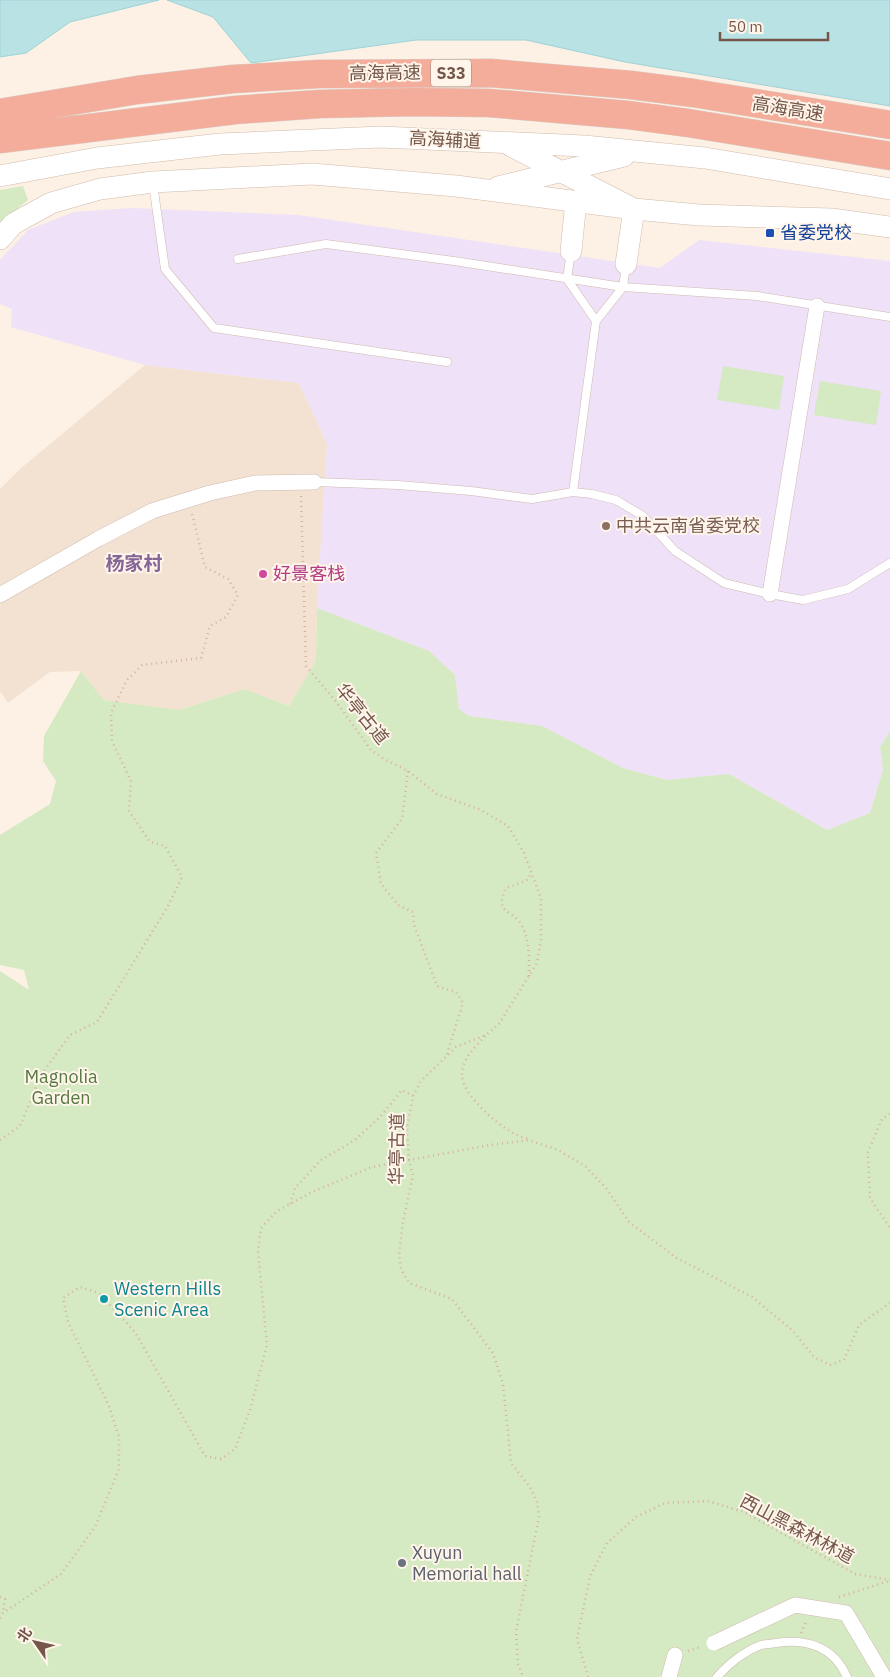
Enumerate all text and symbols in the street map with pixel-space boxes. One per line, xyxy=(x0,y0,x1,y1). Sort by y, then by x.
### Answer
scale bar xyxy=(720,10,828,42)
text: 50 m xyxy=(728,17,763,36)
road number: S33 xyxy=(431,59,471,86)
street label: 高海高速 xyxy=(349,60,421,85)
street label: 高海高速 xyxy=(751,92,825,125)
street label: 高海辅道 xyxy=(408,126,482,153)
place label: 省委党校 xyxy=(780,221,852,244)
marker: 省委党校 xyxy=(764,227,776,239)
place label: 中共云南省委党校 xyxy=(616,514,760,537)
marker: 中共云南省委党校 xyxy=(600,520,612,532)
district label: 杨家村 xyxy=(105,551,163,575)
place label: 好景客栈 xyxy=(273,562,345,585)
marker: 好景客栈 xyxy=(257,568,269,580)
street label: 华亭古道 xyxy=(331,678,394,749)
park label: Magnolia Garden xyxy=(24,1065,98,1109)
street label: 华亭古道 xyxy=(384,1113,409,1185)
place label: Western Hills Scenic Area xyxy=(114,1277,221,1321)
marker: Western Hills Scenic Area xyxy=(98,1293,110,1305)
street label: 西山黑森林林道 xyxy=(736,1489,858,1568)
place label: Xuyun Memorial hall xyxy=(412,1541,522,1585)
marker: Xuyun Memorial hall xyxy=(396,1557,408,1569)
north arrow xyxy=(10,1617,60,1667)
text: 北 xyxy=(13,1624,36,1646)

